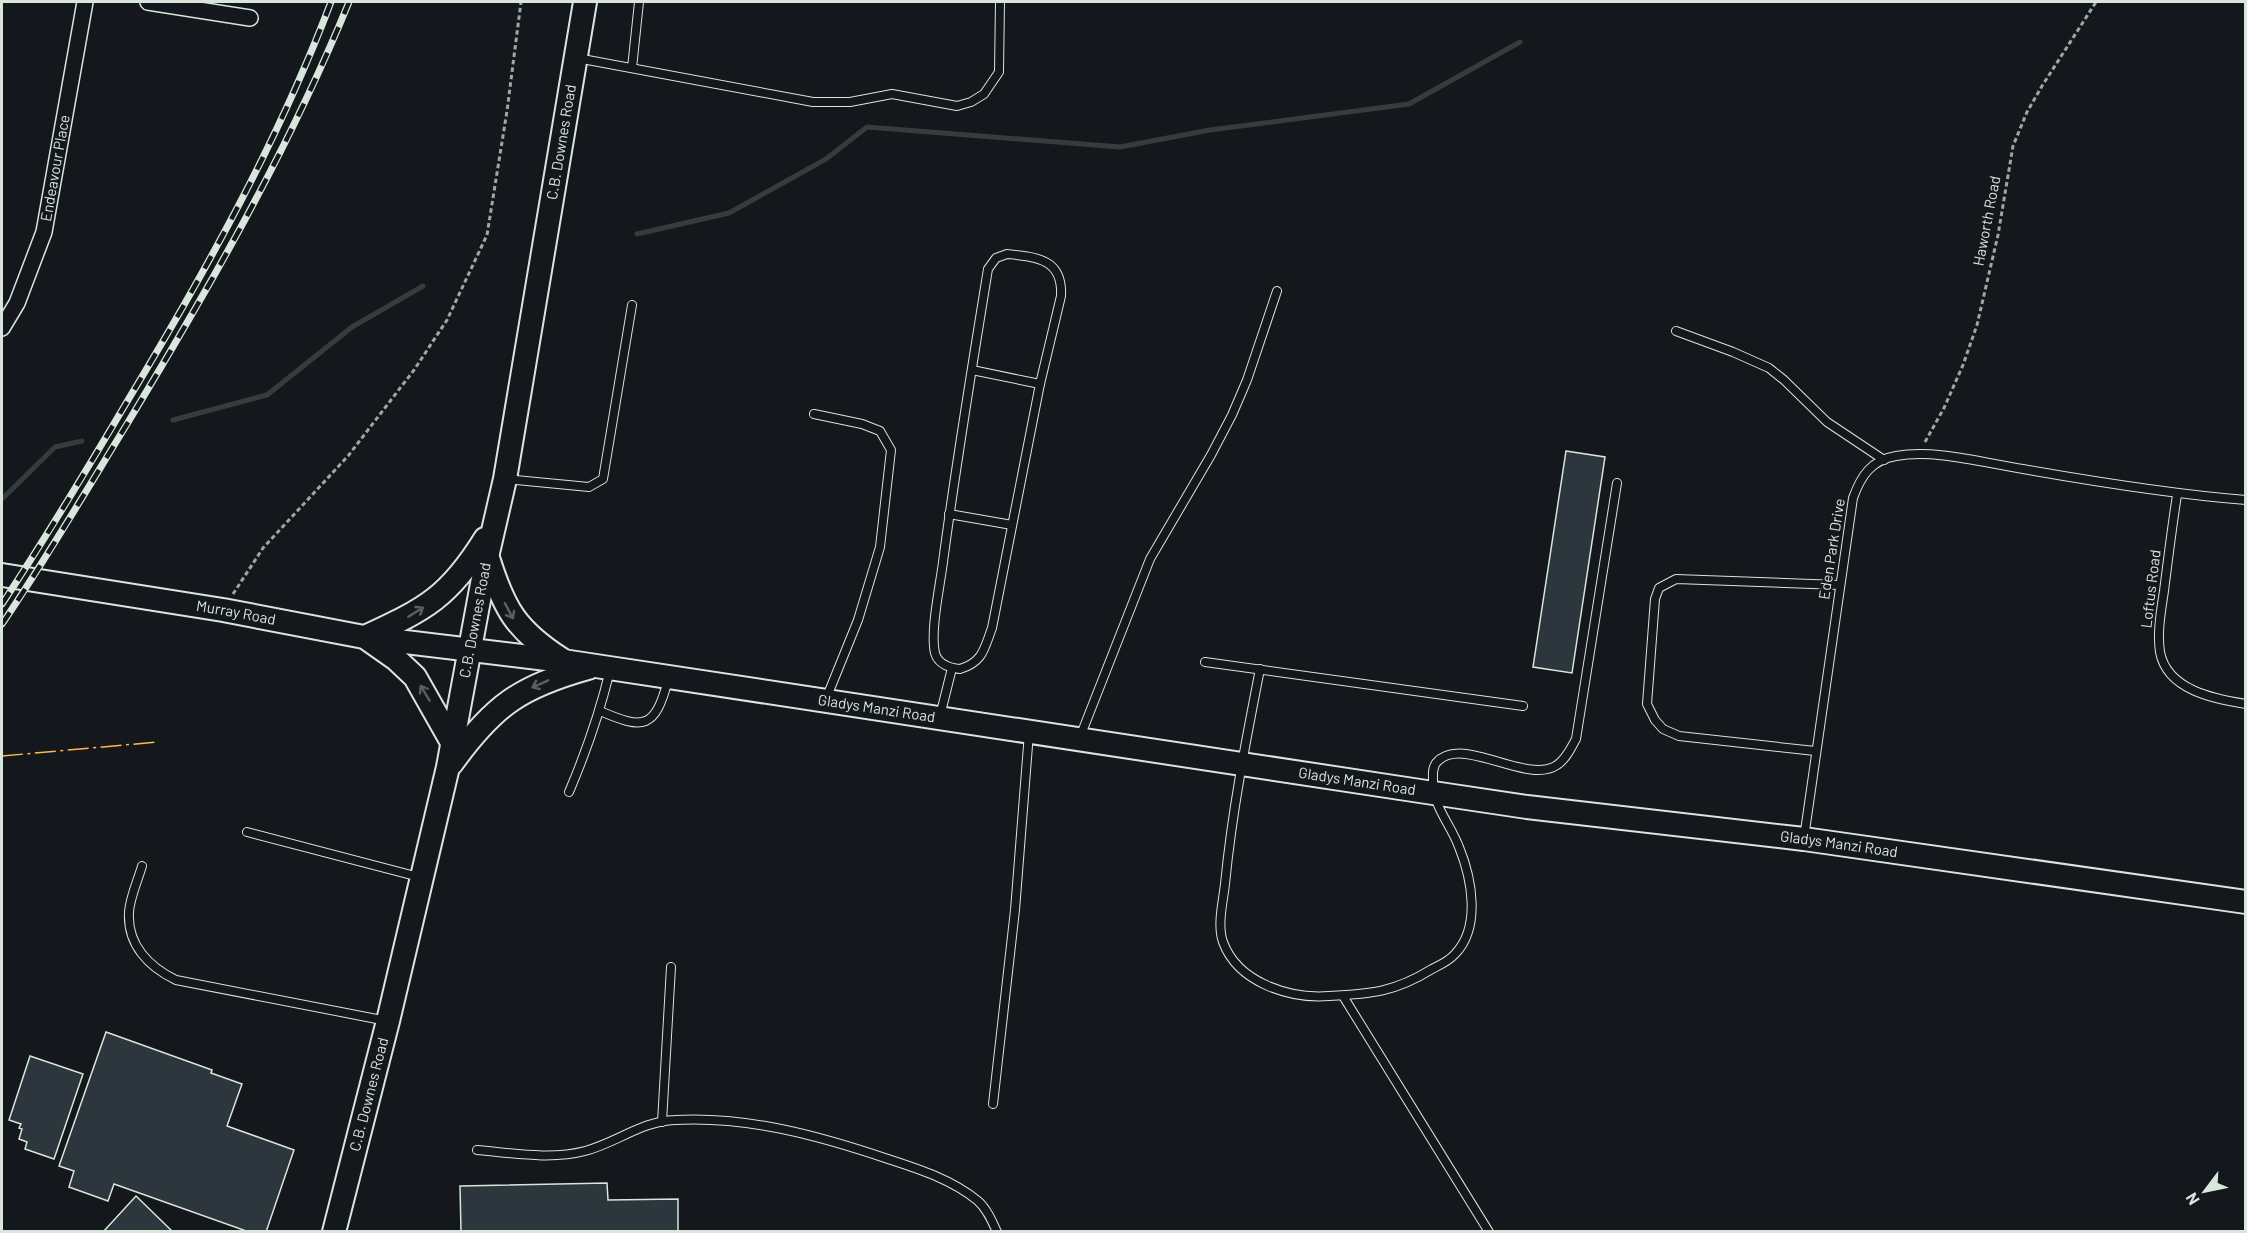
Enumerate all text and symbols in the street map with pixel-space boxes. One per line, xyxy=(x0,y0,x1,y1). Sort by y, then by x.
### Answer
street label: C.B. Downes Road xyxy=(542,83,579,201)
street label: Endeavour Place xyxy=(36,113,73,223)
street label: Haworth Road xyxy=(1968,174,2004,267)
street label: Eden Park Drive xyxy=(1814,497,1848,601)
street label: Loftus Road xyxy=(2136,549,2164,629)
street label: C.B. Downes Road xyxy=(455,561,494,679)
street label: Murray Road xyxy=(195,596,277,628)
one-way arrow xyxy=(503,602,515,619)
one-way arrow xyxy=(407,606,424,618)
one-way arrow xyxy=(532,679,550,690)
one-way arrow xyxy=(418,685,430,702)
street label: Gladys Manzi Road xyxy=(817,690,937,725)
street label: Gladys Manzi Road xyxy=(1297,763,1417,798)
street label: Gladys Manzi Road xyxy=(1779,826,1899,860)
street label: C.B. Downes Road xyxy=(345,1035,391,1153)
north arrow xyxy=(2175,1161,2235,1221)
text: N xyxy=(2181,1190,2203,1209)

